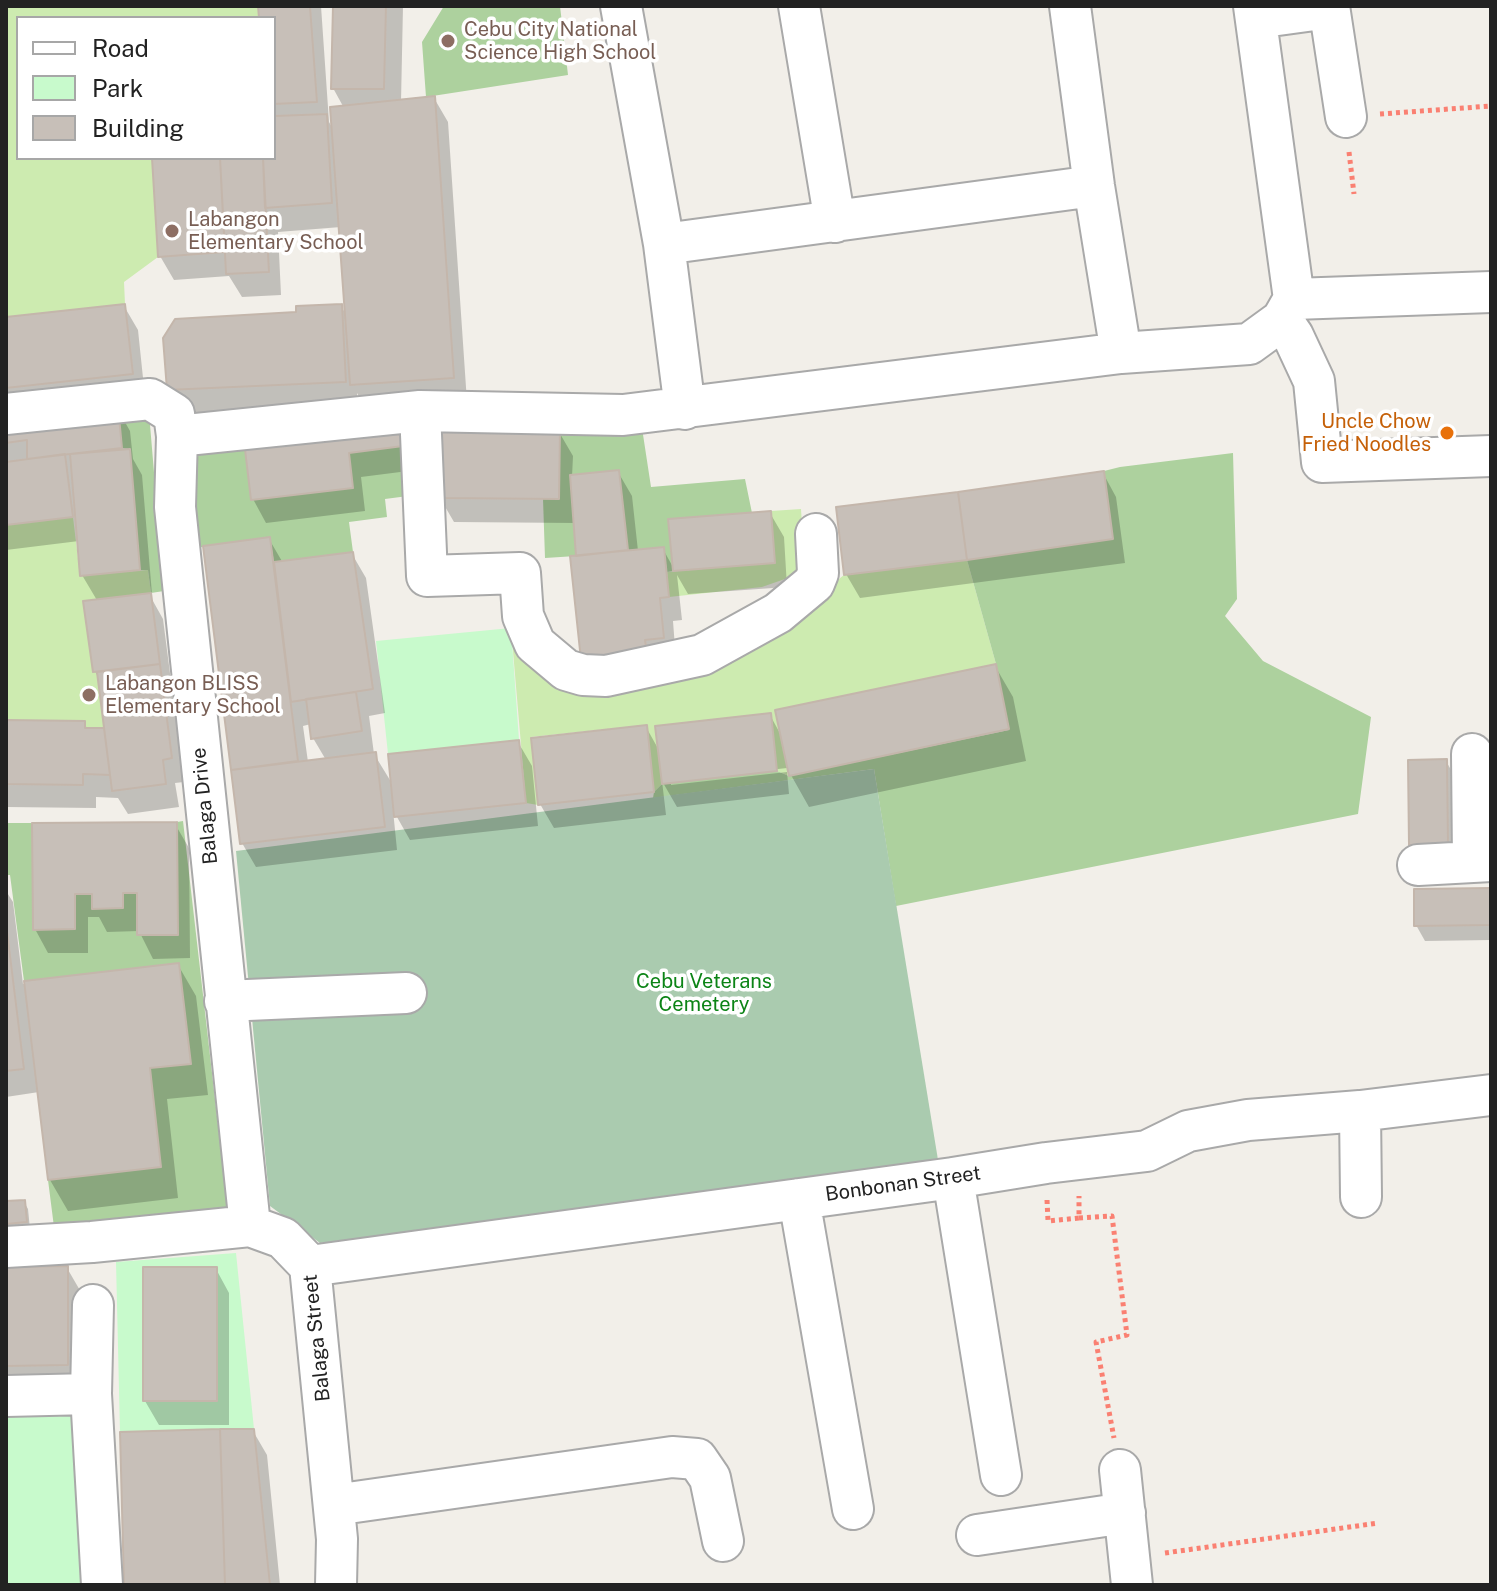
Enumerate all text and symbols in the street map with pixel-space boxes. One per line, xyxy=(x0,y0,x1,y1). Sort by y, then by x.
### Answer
legend xyxy=(16,16,276,160)
place label: Cebu City National Science High School xyxy=(464,18,656,65)
marker: Cebu City National Science High School xyxy=(439,32,457,50)
text: Road xyxy=(92,34,149,62)
text: Park xyxy=(92,74,143,102)
text: Building xyxy=(92,114,184,142)
place label: Labangon Elementary School xyxy=(188,208,364,255)
marker: Labangon Elementary School xyxy=(163,222,181,240)
place label: Uncle Chow Fried Noodles xyxy=(1302,410,1431,457)
marker: Uncle Chow Fried Noodles xyxy=(1438,424,1456,442)
place label: Labangon BLISS Elementary School xyxy=(105,672,281,719)
marker: Labangon BLISS Elementary School xyxy=(80,686,98,704)
street label: Balaga Drive xyxy=(187,746,223,866)
park label: Cebu Veterans Cemetery xyxy=(636,970,772,1017)
street label: Bonbonan Street xyxy=(824,1161,982,1207)
street label: Balaga Street xyxy=(298,1273,336,1403)

